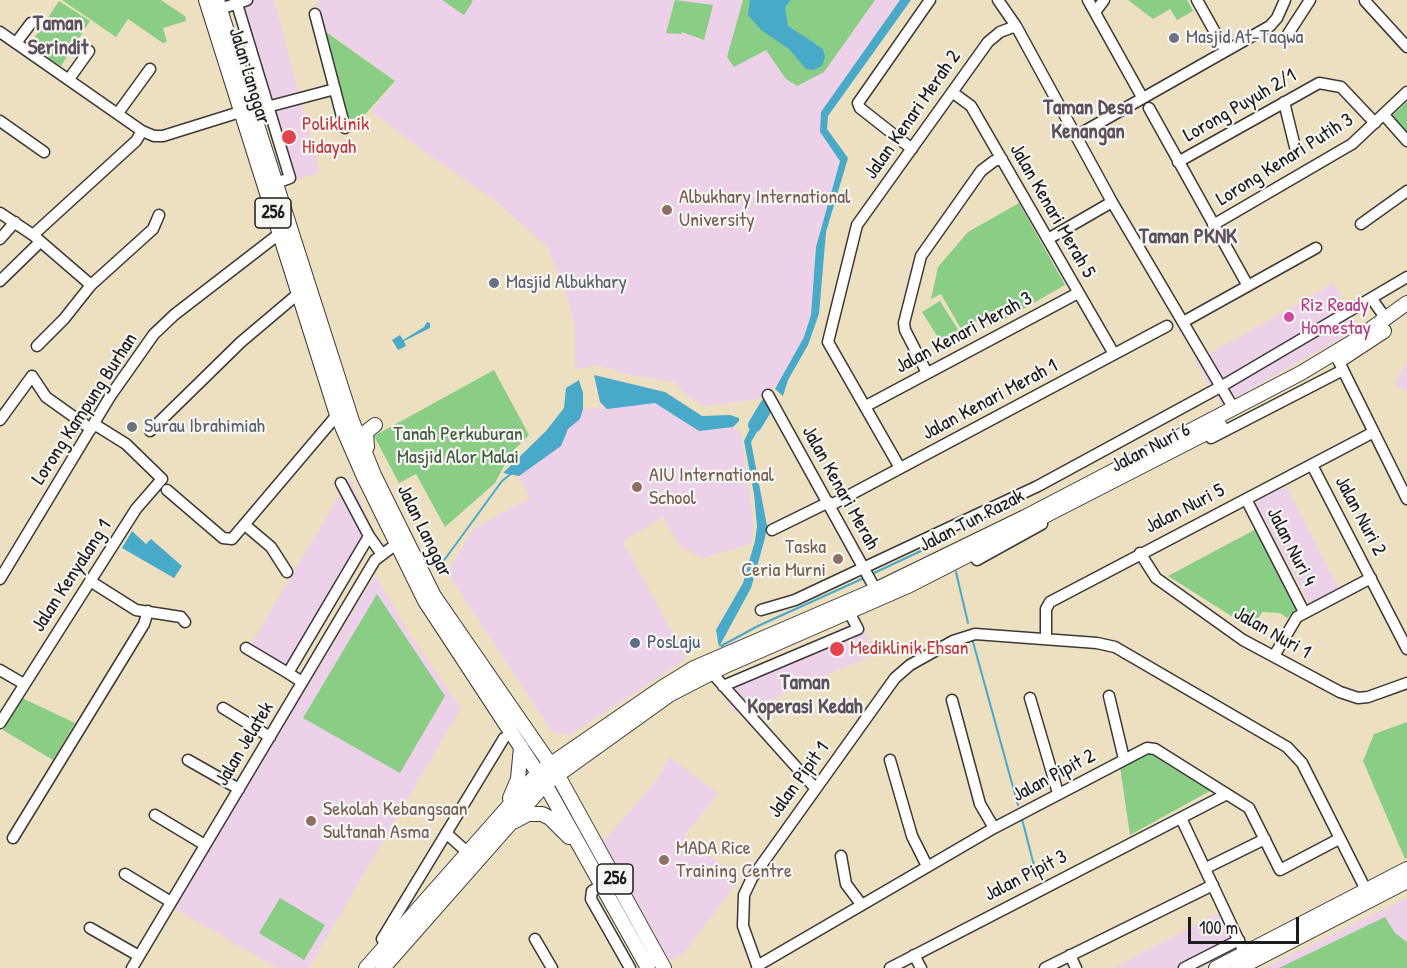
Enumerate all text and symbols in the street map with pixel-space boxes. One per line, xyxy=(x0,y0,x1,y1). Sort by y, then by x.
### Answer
district label: Taman Serindit xyxy=(28,11,88,61)
street label: Jalan Langgar xyxy=(223,25,275,127)
place label: Masjid At-Taqwa xyxy=(1186,26,1303,50)
marker: Masjid At-Taqwa xyxy=(1167,31,1181,45)
street label: Jalan Kenari Merah 2 xyxy=(860,46,966,184)
street label: Lorong Puyuh 2/1 xyxy=(1179,64,1301,148)
district label: Taman Desa Kenangan xyxy=(1043,95,1133,145)
street label: Lorong Kenari Putih 3 xyxy=(1212,108,1358,212)
place label: Poliklinik Hidayah xyxy=(302,113,369,160)
marker: Poliklinik Hidayah xyxy=(280,128,298,146)
street label: Jalan Kenari Merah 5 xyxy=(1004,140,1100,282)
place label: Albukhary International University xyxy=(679,186,850,233)
road number: 256 xyxy=(255,198,291,228)
marker: Albukhary International University xyxy=(660,203,674,217)
district label: Taman PKNK xyxy=(1139,224,1237,250)
place label: Masjid Albukhary xyxy=(506,271,627,295)
marker: Masjid Albukhary xyxy=(487,276,501,290)
street label: Jalan Kenari Merah 3 xyxy=(891,287,1037,379)
place label: Riz Ready Homestay xyxy=(1301,294,1371,341)
marker: Riz Ready Homestay xyxy=(1282,310,1296,324)
street label: Lorong Kampung Burhan xyxy=(27,329,143,489)
street label: Jalan Kenari Merah 1 xyxy=(918,354,1062,446)
place label: Surau Ibrahimiah xyxy=(144,415,265,439)
street label: Jalan Nuri 6 xyxy=(1107,418,1195,478)
marker: Surau Ibrahimiah xyxy=(125,420,139,434)
street label: Jalan Kenari Merah xyxy=(796,422,884,554)
park label: Tanah Perkuburan Masjid Alor Malai xyxy=(393,423,523,470)
place label: AIU International School xyxy=(649,464,774,511)
street label: Jalan Nuri 2 xyxy=(1329,472,1391,560)
street label: Jalan Nuri 5 xyxy=(1141,479,1229,539)
marker: AIU International School xyxy=(630,480,644,494)
street label: Jalan Langgar xyxy=(391,481,457,581)
street label: Jalan Tun Razak xyxy=(915,484,1029,558)
street label: Jalan Nuri 4 xyxy=(1261,504,1321,590)
street label: Jalan Kenyalang 1 xyxy=(27,515,117,637)
place label: Taska Ceria Murni xyxy=(741,536,826,583)
marker: Taska Ceria Murni xyxy=(831,552,845,566)
street label: Jalan Nuri 1 xyxy=(1229,601,1315,665)
place label: PosLaju xyxy=(647,631,700,655)
marker: PosLaju xyxy=(628,636,642,650)
place label: Mediklinik Ehsan xyxy=(850,637,968,661)
marker: Mediklinik Ehsan xyxy=(828,640,846,658)
district label: Taman Koperasi Kedah xyxy=(747,670,863,720)
street label: Jalan Jelatek xyxy=(211,698,279,790)
street label: Jalan Pipit 1 xyxy=(763,737,835,823)
street label: Jalan Pipit 2 xyxy=(1009,744,1099,808)
place label: Sekolah Kebangsaan Sultanah Asma xyxy=(323,798,468,845)
marker: Sekolah Kebangsaan Sultanah Asma xyxy=(304,814,318,828)
place label: MADA Rice Training Centre xyxy=(676,837,792,884)
street label: Jalan Pipit 3 xyxy=(981,845,1071,907)
marker: MADA Rice Training Centre xyxy=(657,853,671,867)
road number: 256 xyxy=(597,864,633,894)
scale bar xyxy=(1191,905,1302,943)
text: 100 m xyxy=(1199,915,1238,940)

